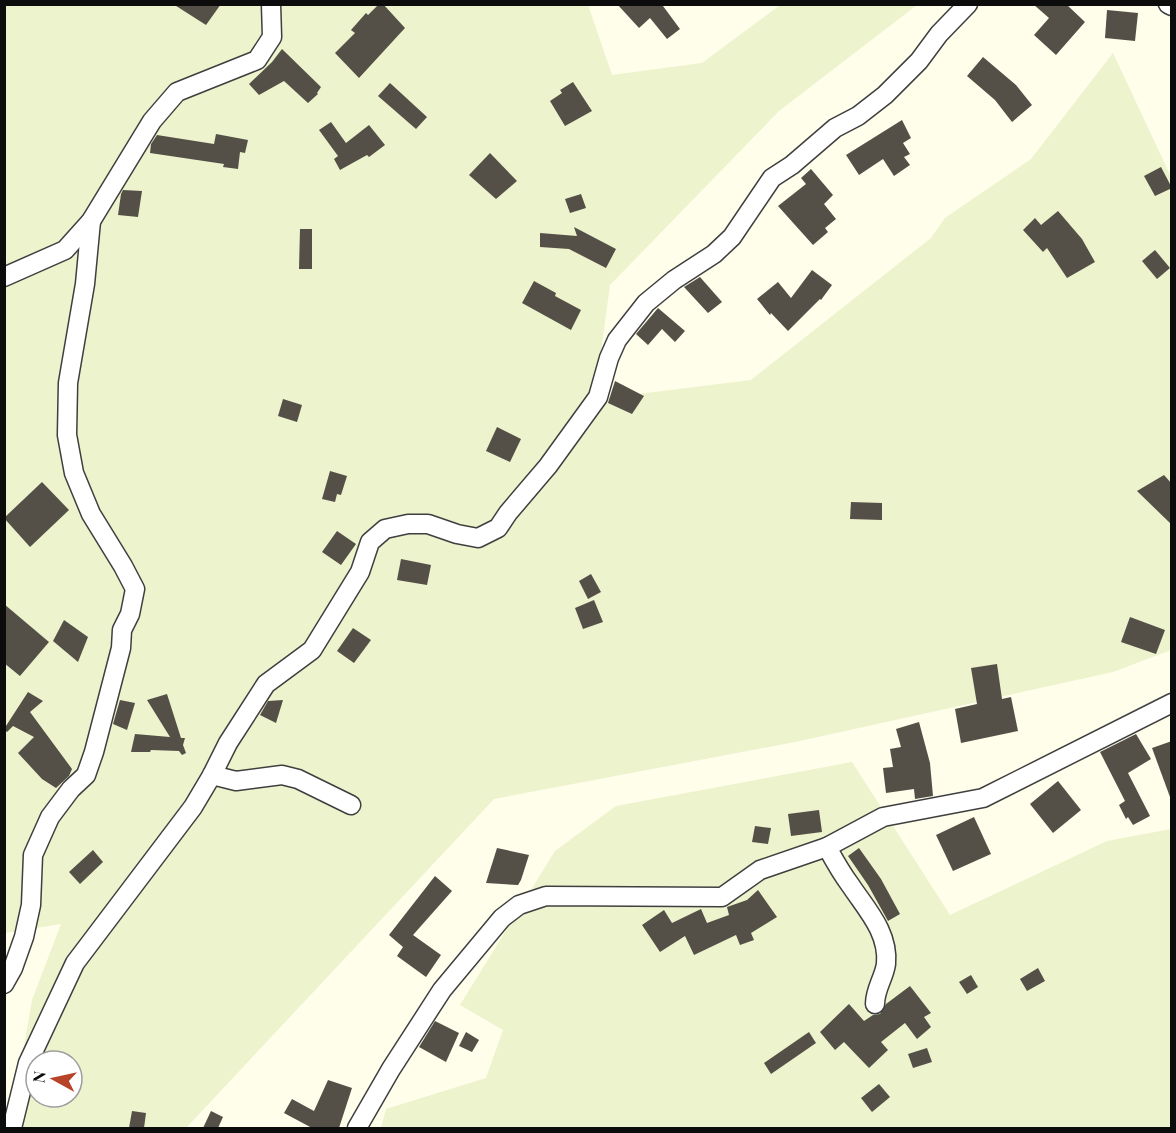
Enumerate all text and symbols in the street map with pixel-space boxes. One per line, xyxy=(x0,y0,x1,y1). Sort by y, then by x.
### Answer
north arrow xyxy=(24,1049,84,1109)
text: N xyxy=(27,1069,50,1084)

